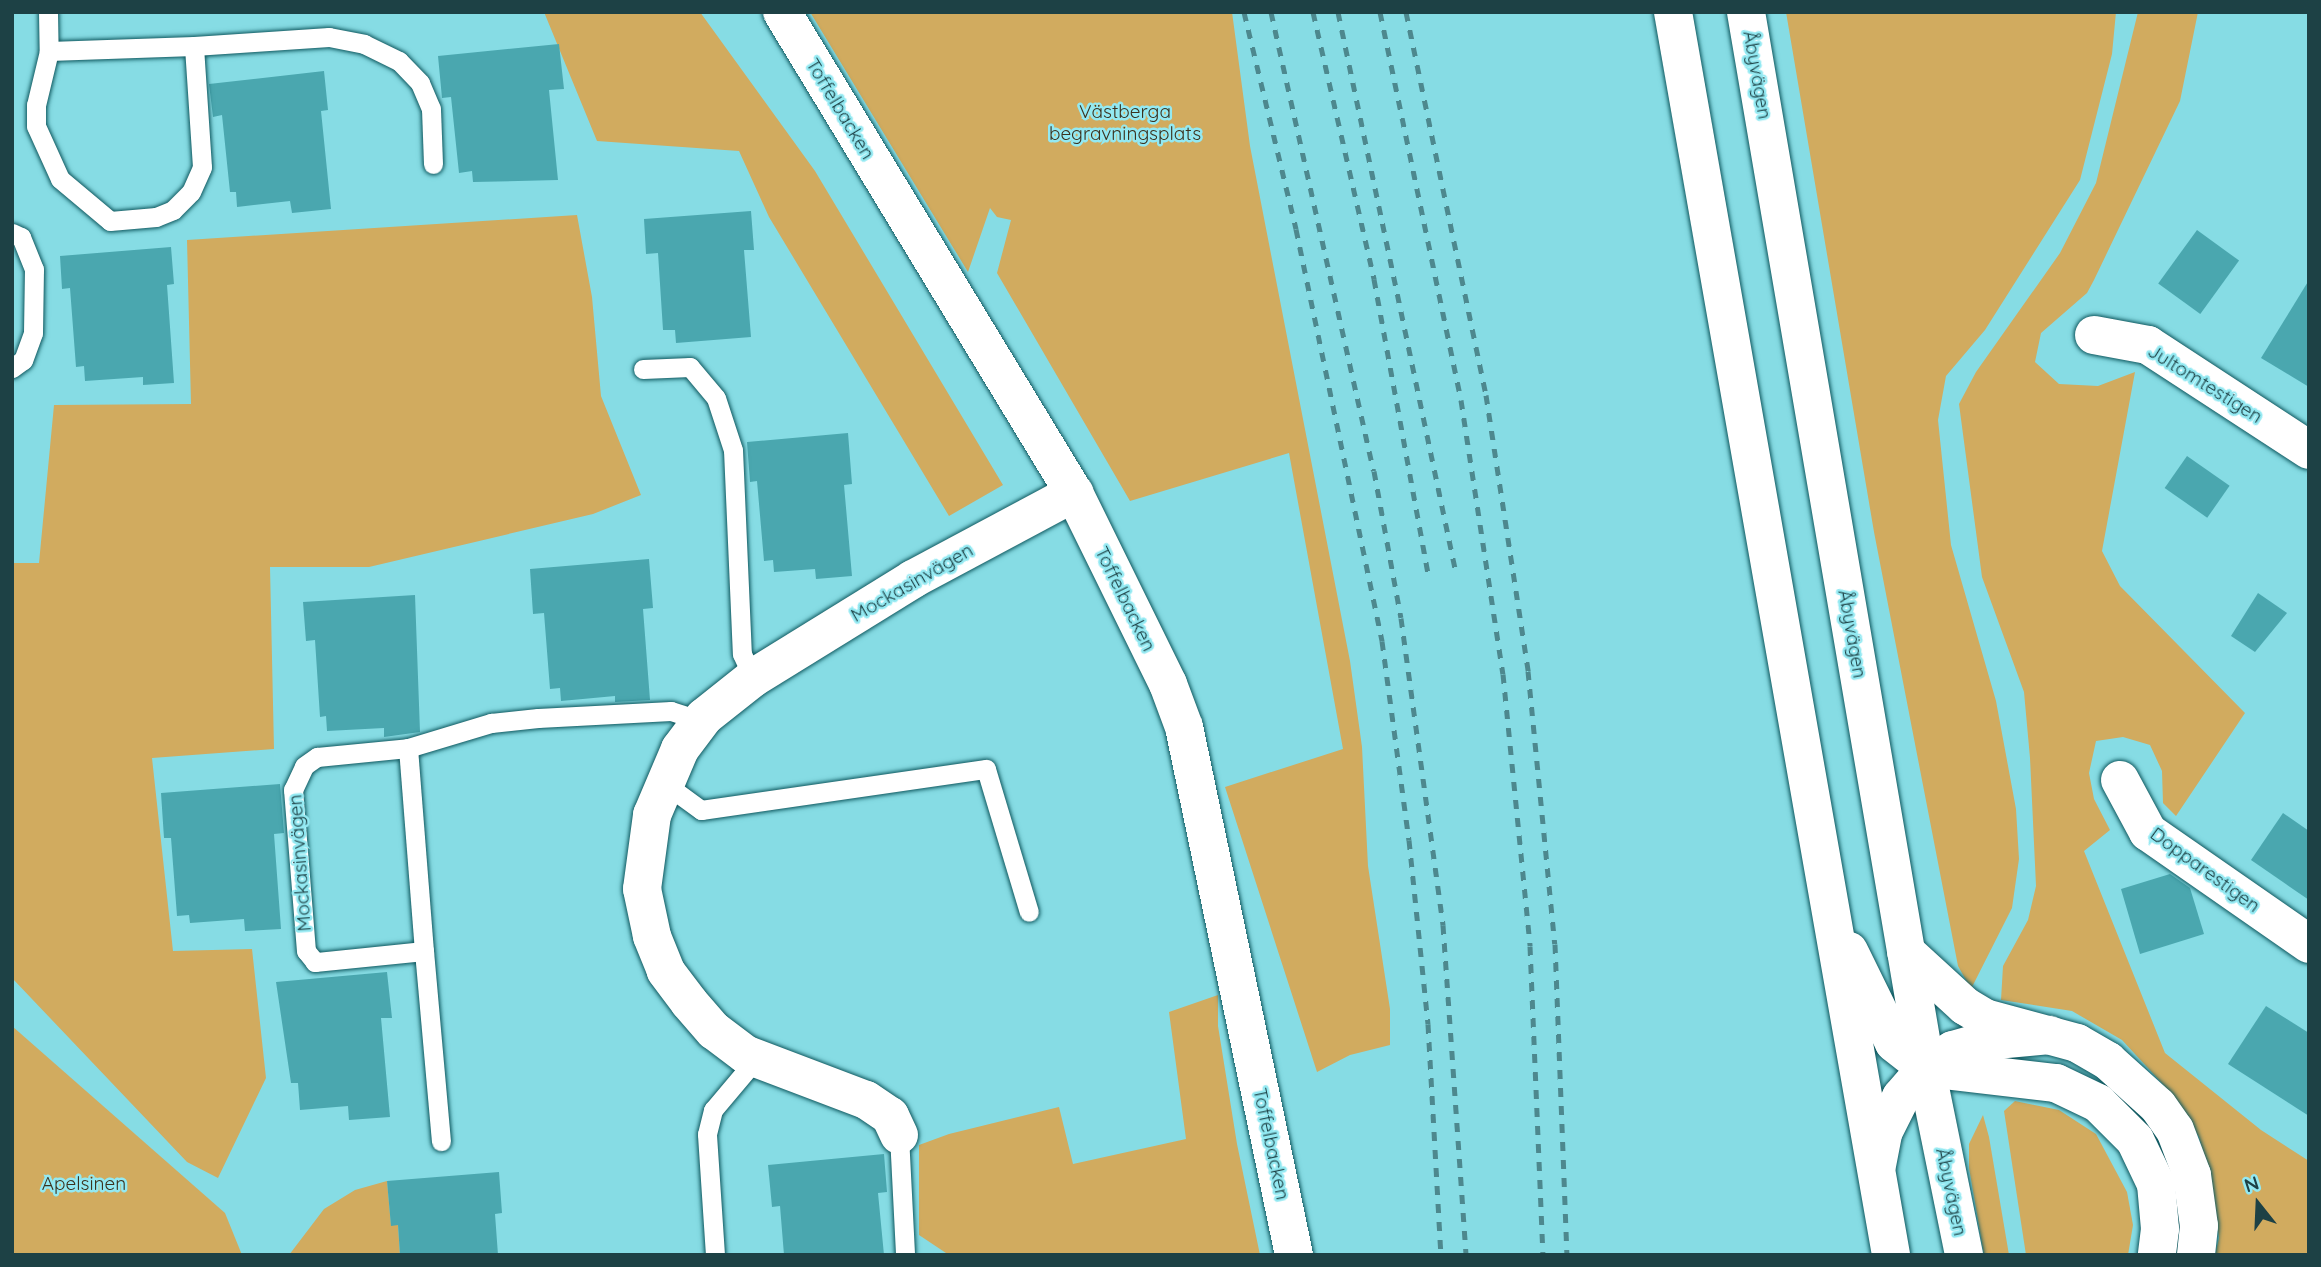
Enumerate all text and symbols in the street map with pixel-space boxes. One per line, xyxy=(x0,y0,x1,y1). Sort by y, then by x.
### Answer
street label: Åbyvägen xyxy=(1738,29,1776,121)
street label: Toffelbacken xyxy=(801,54,879,164)
park label: Västberga begravningsplats xyxy=(1049,101,1201,145)
street label: Jultomtestigen xyxy=(2143,340,2267,428)
street label: Mockasinvägen xyxy=(847,539,977,627)
street label: Toffelbacken xyxy=(1090,543,1160,655)
street label: Åbyvägen xyxy=(1833,588,1871,680)
street label: Mockasinvägen xyxy=(284,794,316,932)
street label: Dopparestigen xyxy=(2146,823,2264,917)
street label: Toffelbacken xyxy=(1248,1086,1294,1202)
street label: Åbyvägen xyxy=(1931,1146,1971,1238)
north arrow xyxy=(2223,1169,2293,1239)
text: N xyxy=(2241,1170,2262,1198)
park label: Apelsinen xyxy=(42,1173,126,1195)

